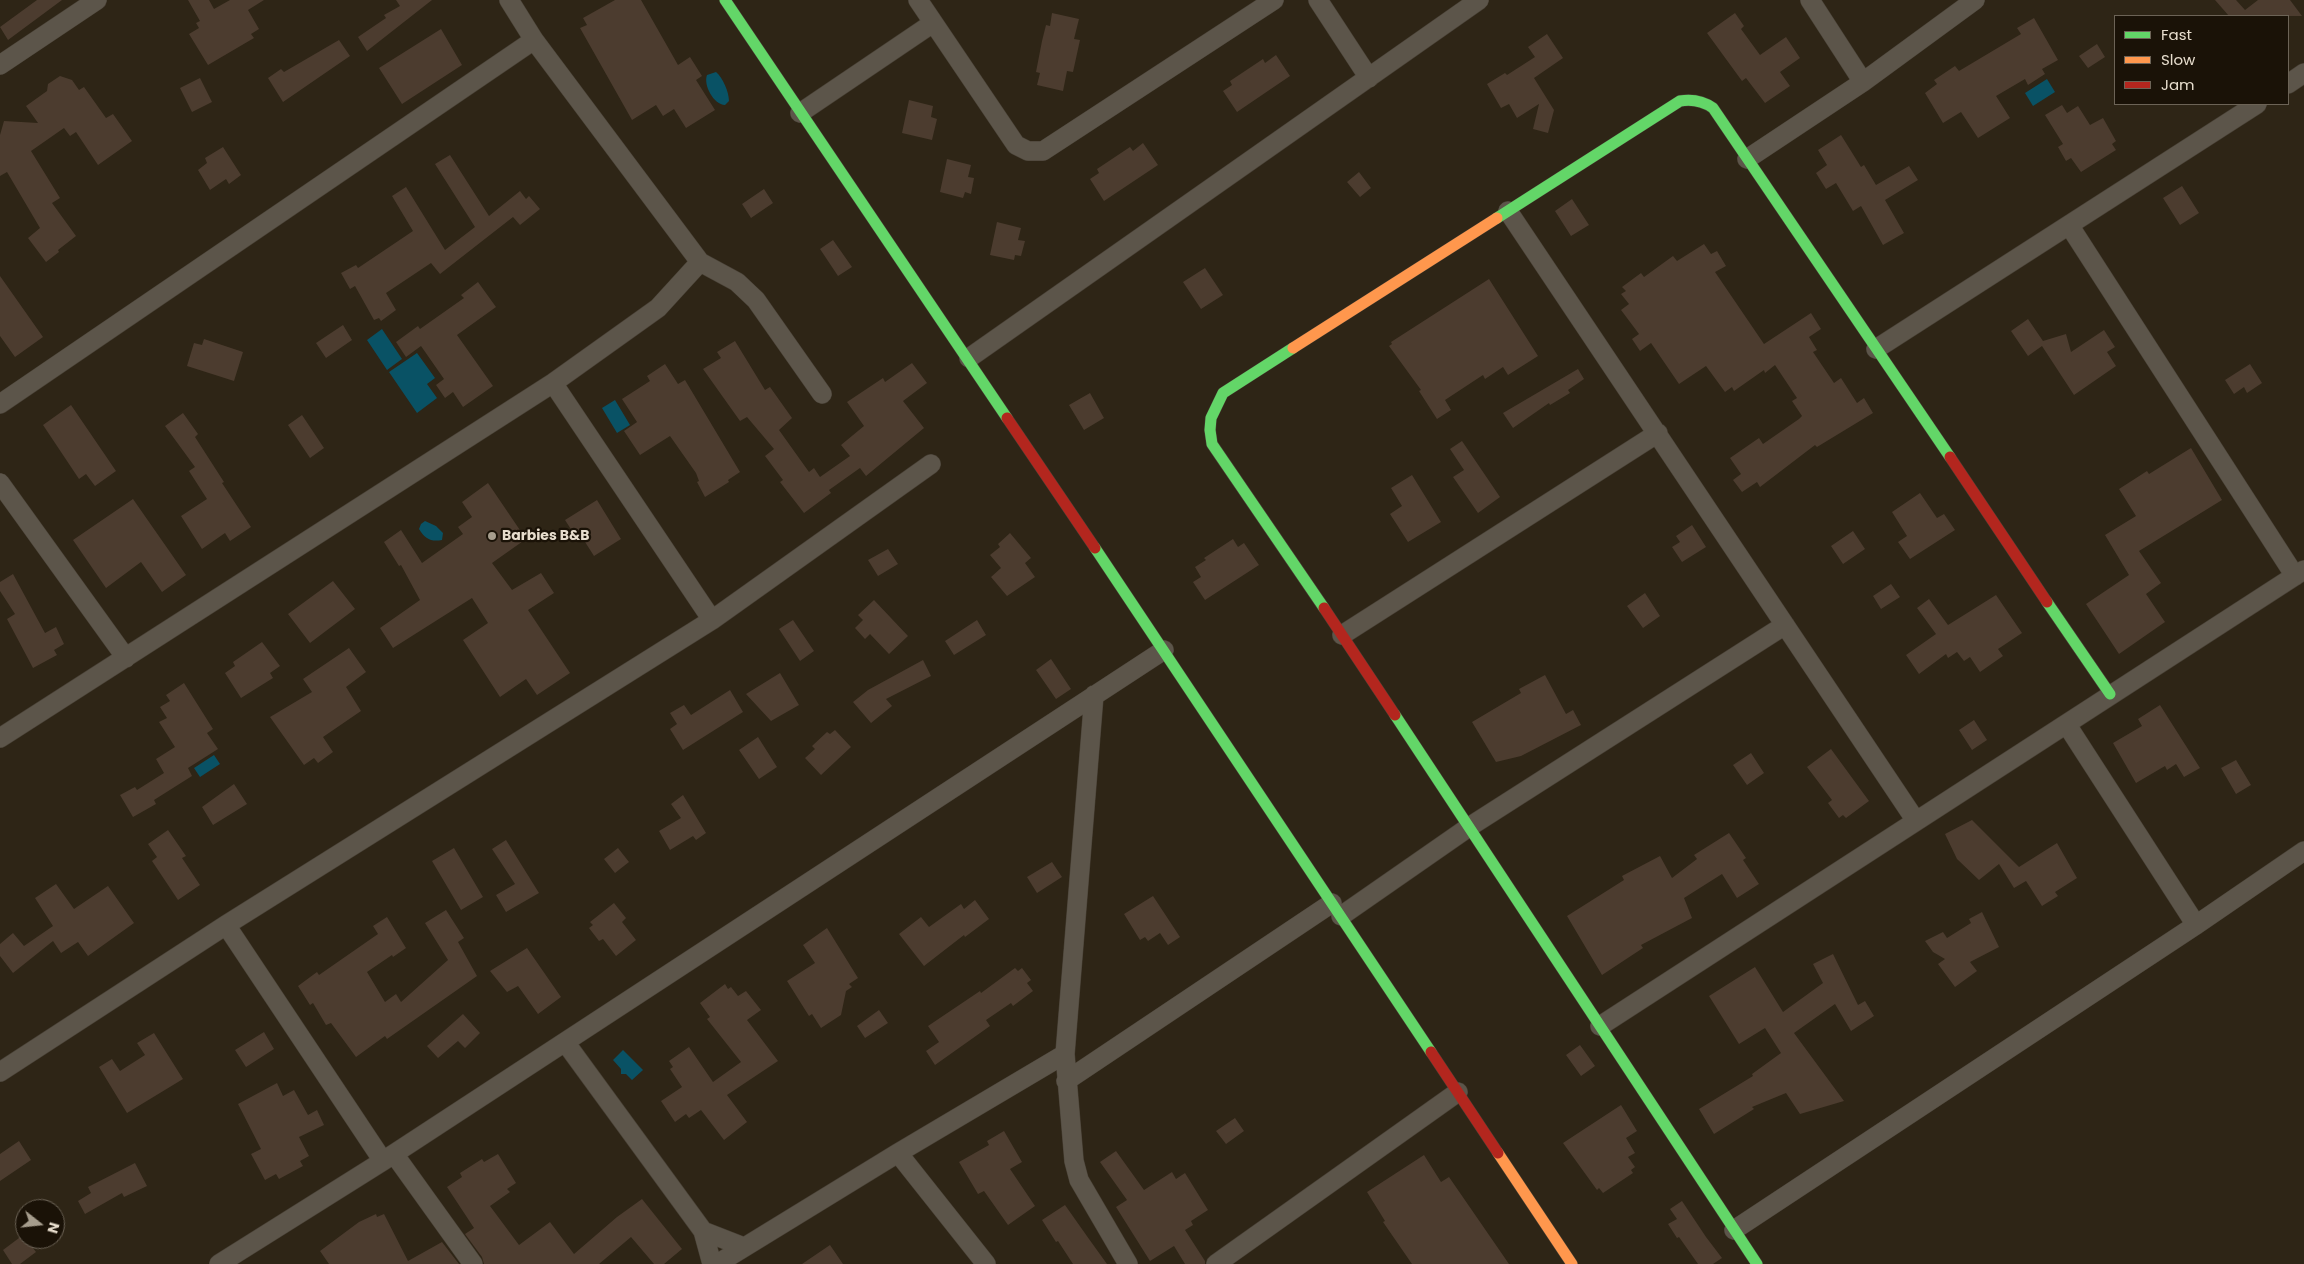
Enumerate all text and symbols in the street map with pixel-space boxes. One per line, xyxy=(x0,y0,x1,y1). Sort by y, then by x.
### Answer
legend xyxy=(2114,15,2289,105)
text: Fast xyxy=(2161,24,2192,45)
text: Slow xyxy=(2161,49,2195,70)
text: Jam xyxy=(2161,74,2195,95)
place label: Barbies B&B xyxy=(502,528,589,544)
marker: Barbies B&B xyxy=(486,530,498,542)
north arrow xyxy=(15,1199,65,1249)
text: N xyxy=(42,1220,65,1236)

